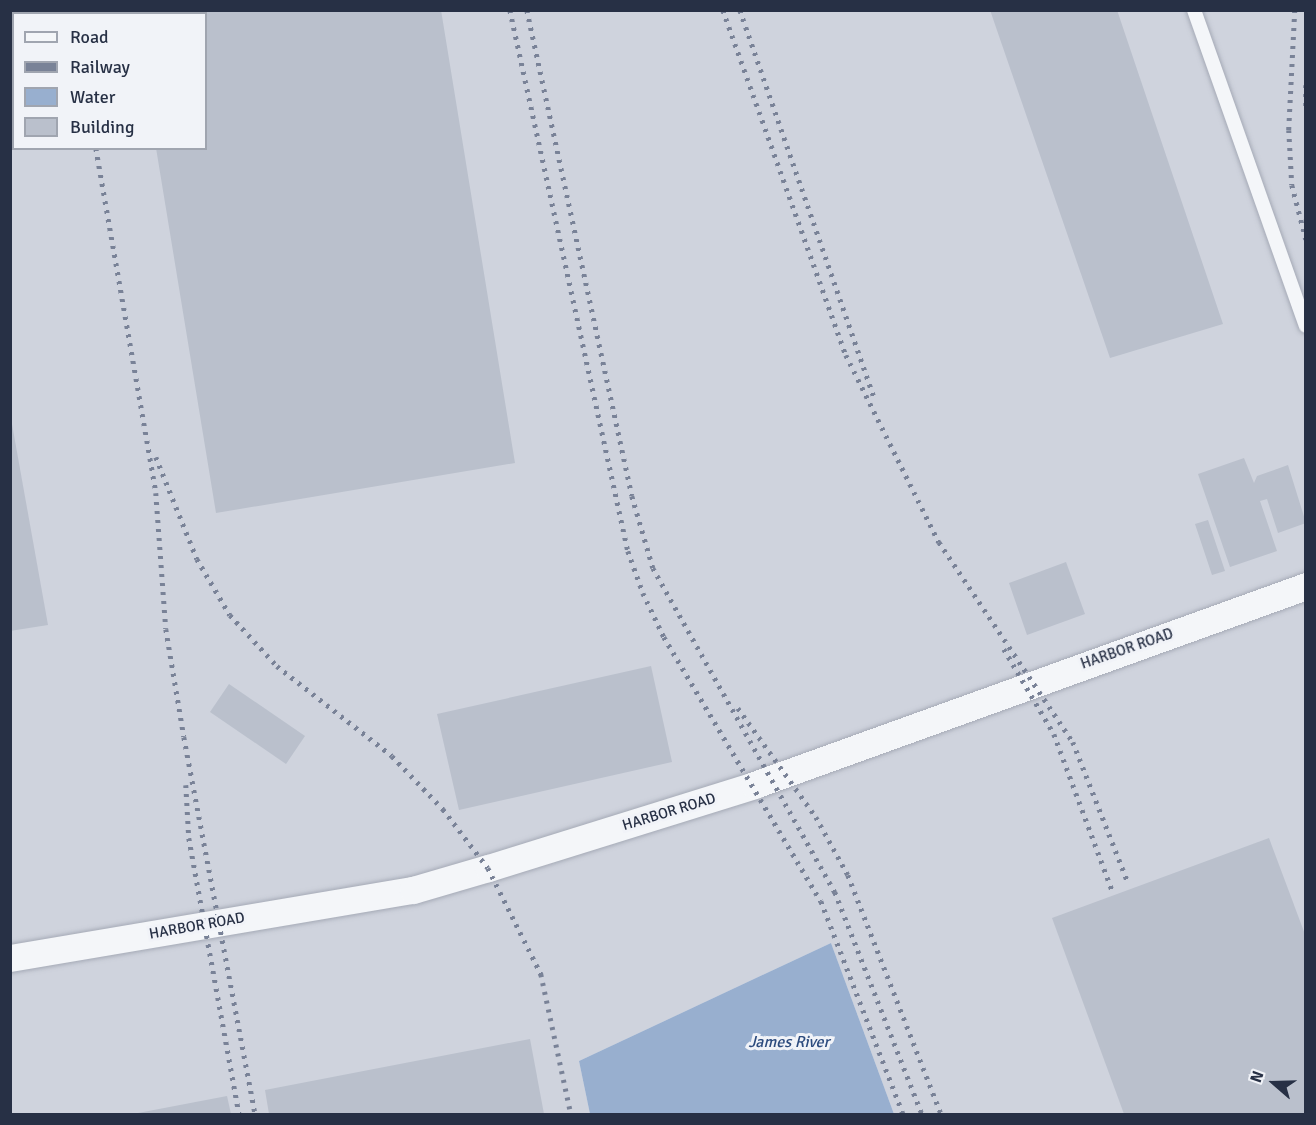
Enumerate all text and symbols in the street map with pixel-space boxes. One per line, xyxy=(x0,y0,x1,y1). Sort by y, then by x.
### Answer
legend xyxy=(12,12,207,150)
text: Road xyxy=(70,26,109,48)
text: Railway xyxy=(70,56,130,78)
text: Water xyxy=(70,86,115,108)
text: Building xyxy=(70,116,134,138)
street label: HARBOR ROAD xyxy=(1078,625,1176,673)
street label: HARBOR ROAD xyxy=(620,789,718,835)
street label: HARBOR ROAD xyxy=(148,909,246,943)
water label: James River xyxy=(749,1032,829,1052)
north arrow xyxy=(1244,1053,1304,1113)
text: N xyxy=(1246,1068,1268,1086)

